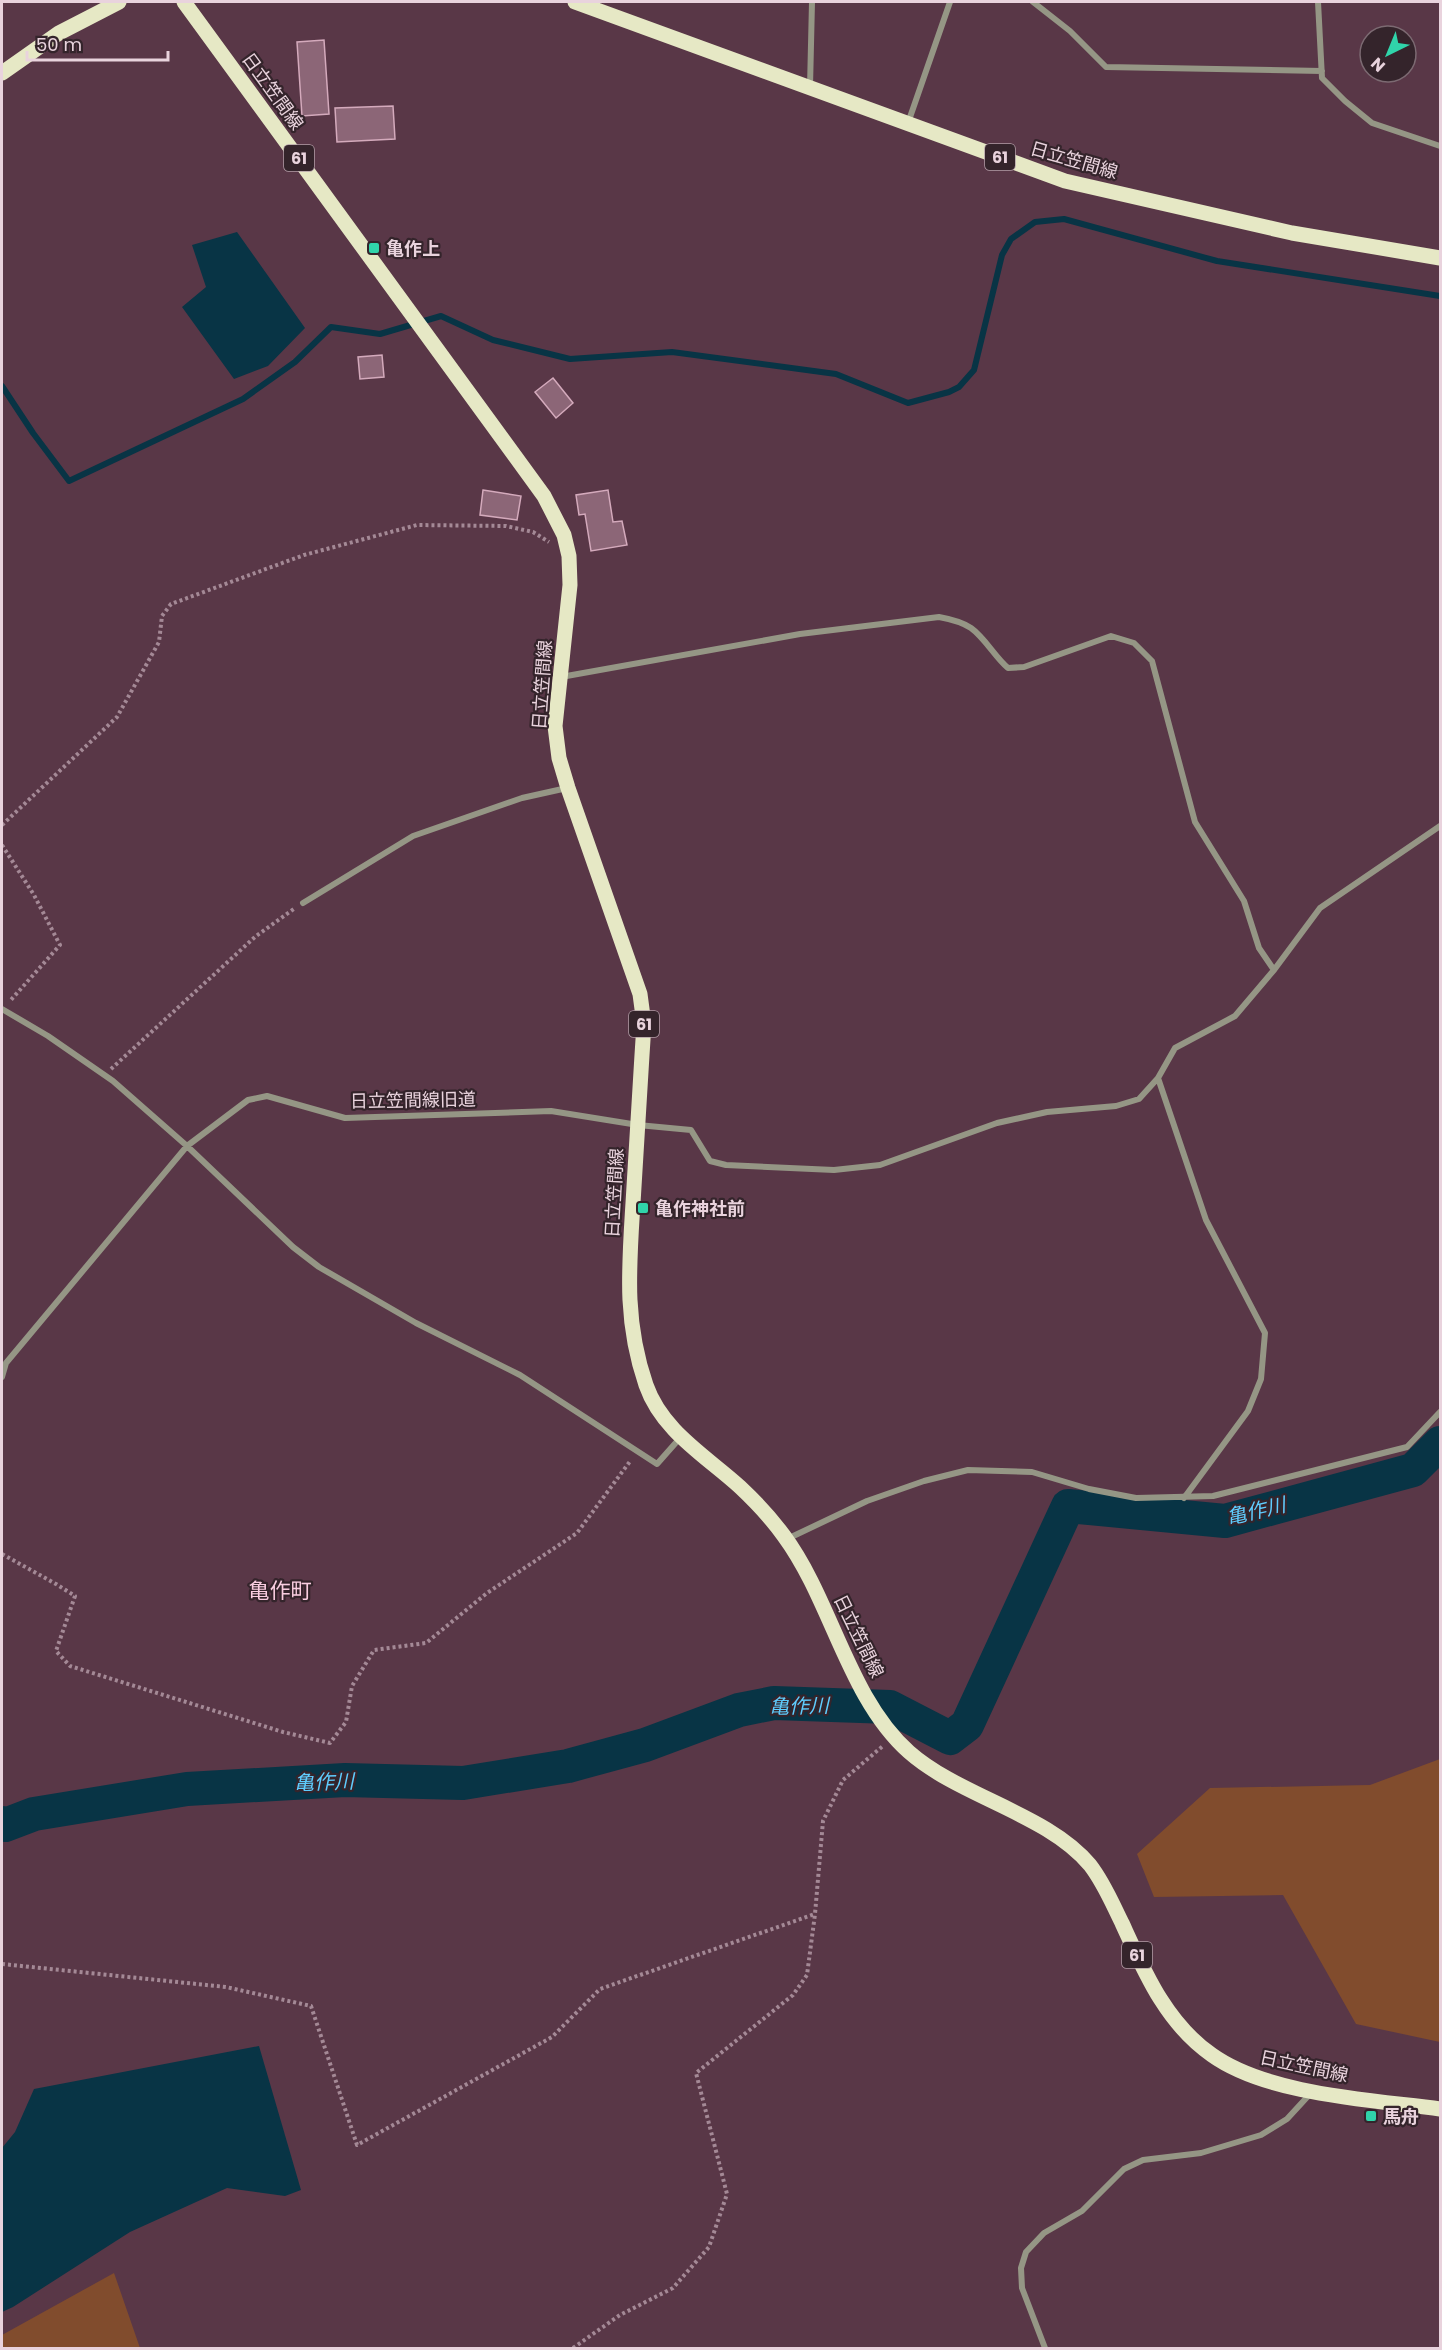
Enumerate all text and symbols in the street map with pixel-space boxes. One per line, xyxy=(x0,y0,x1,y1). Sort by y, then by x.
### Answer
scale bar xyxy=(27,24,168,62)
north arrow xyxy=(1358,24,1418,84)
text: 50 m xyxy=(36,32,82,57)
street label: 日立笠間線 xyxy=(236,47,310,135)
text: N xyxy=(1366,52,1390,77)
street label: 日立笠間線 xyxy=(1027,136,1121,184)
road number: 61 xyxy=(985,144,1015,170)
road number: 61 xyxy=(284,145,314,171)
place label: 亀作上 xyxy=(386,236,440,261)
marker: 亀作上 xyxy=(367,241,381,255)
street label: 日立笠間線 xyxy=(526,639,558,731)
road number: 61 xyxy=(629,1011,659,1037)
street label: 日立笠間線旧道 xyxy=(350,1086,476,1114)
street label: 日立笠間線 xyxy=(599,1147,629,1239)
place label: 亀作神社前 xyxy=(655,1196,745,1221)
marker: 亀作神社前 xyxy=(636,1201,650,1215)
water label: 亀作川 xyxy=(1224,1490,1290,1531)
district label: 亀作町 xyxy=(249,1576,312,1605)
street label: 日立笠間線 xyxy=(828,1590,890,1682)
water label: 亀作川 xyxy=(769,1691,831,1721)
water label: 亀作川 xyxy=(294,1767,356,1797)
road number: 61 xyxy=(1122,1942,1152,1968)
street label: 日立笠間線 xyxy=(1257,2044,1351,2088)
place label: 馬舟 xyxy=(1383,2104,1419,2129)
marker: 馬舟 xyxy=(1364,2109,1378,2123)

